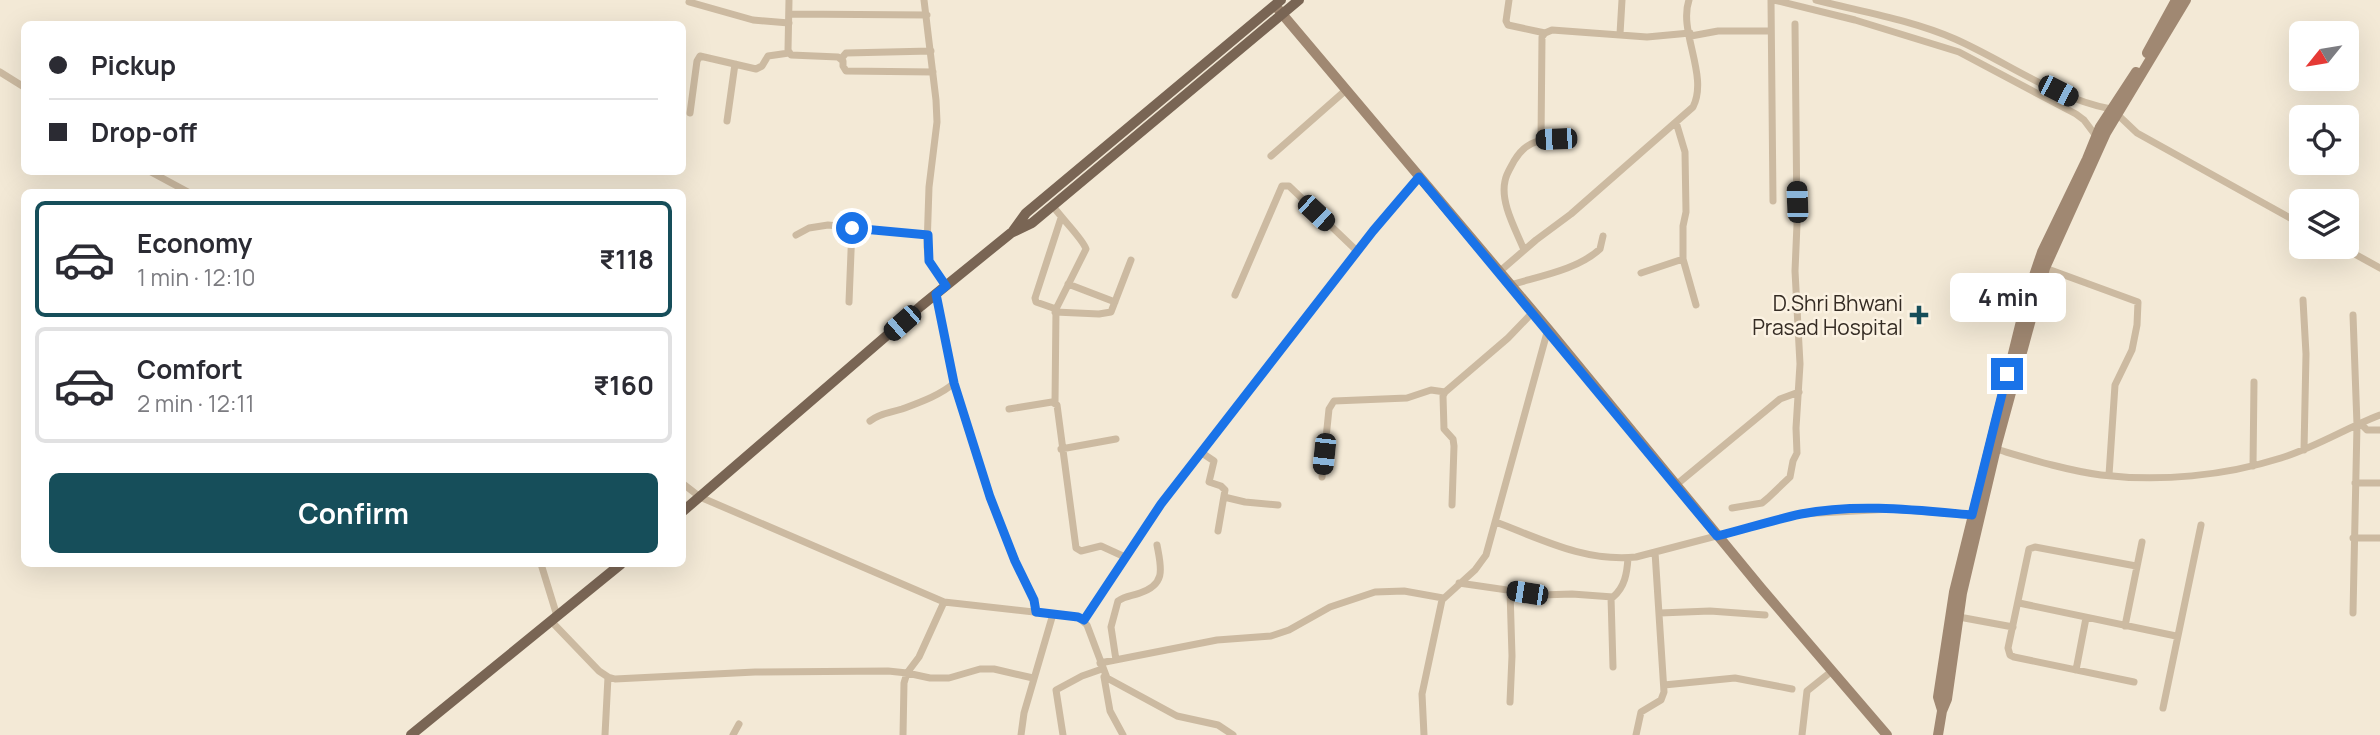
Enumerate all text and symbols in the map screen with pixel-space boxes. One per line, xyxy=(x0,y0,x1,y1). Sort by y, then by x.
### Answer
north arrow xyxy=(2289,21,2359,91)
map controls xyxy=(2289,21,2359,259)
text: Pickup xyxy=(91,47,176,83)
car xyxy=(2035,72,2082,110)
button: locate xyxy=(2289,105,2359,175)
text: Drop-off xyxy=(91,114,197,150)
car xyxy=(1535,128,1578,150)
car xyxy=(1786,181,1809,223)
button: layers xyxy=(2289,189,2359,259)
car xyxy=(1294,191,1339,235)
route start xyxy=(836,212,868,244)
text: Economy xyxy=(137,225,252,261)
icon: car xyxy=(53,228,116,291)
text: ₹118 xyxy=(599,241,654,277)
text: 1 min · 12:10 xyxy=(137,261,255,293)
callout: 4 min xyxy=(1949,272,2065,322)
text: 4 min xyxy=(1978,281,2038,313)
place label: D.Shri Bhwani Prasad Hospital xyxy=(1752,289,1903,341)
car xyxy=(880,301,925,345)
marker: D.Shri Bhwani Prasad Hospital xyxy=(1909,305,1929,325)
text: Comfort xyxy=(137,351,243,387)
icon: car xyxy=(53,354,116,417)
route end xyxy=(1991,358,2023,390)
text: ₹160 xyxy=(593,367,654,403)
text: 2 min · 12:11 xyxy=(137,387,255,419)
car xyxy=(1312,432,1337,476)
button: Confirm xyxy=(49,473,658,553)
car xyxy=(1505,579,1550,607)

